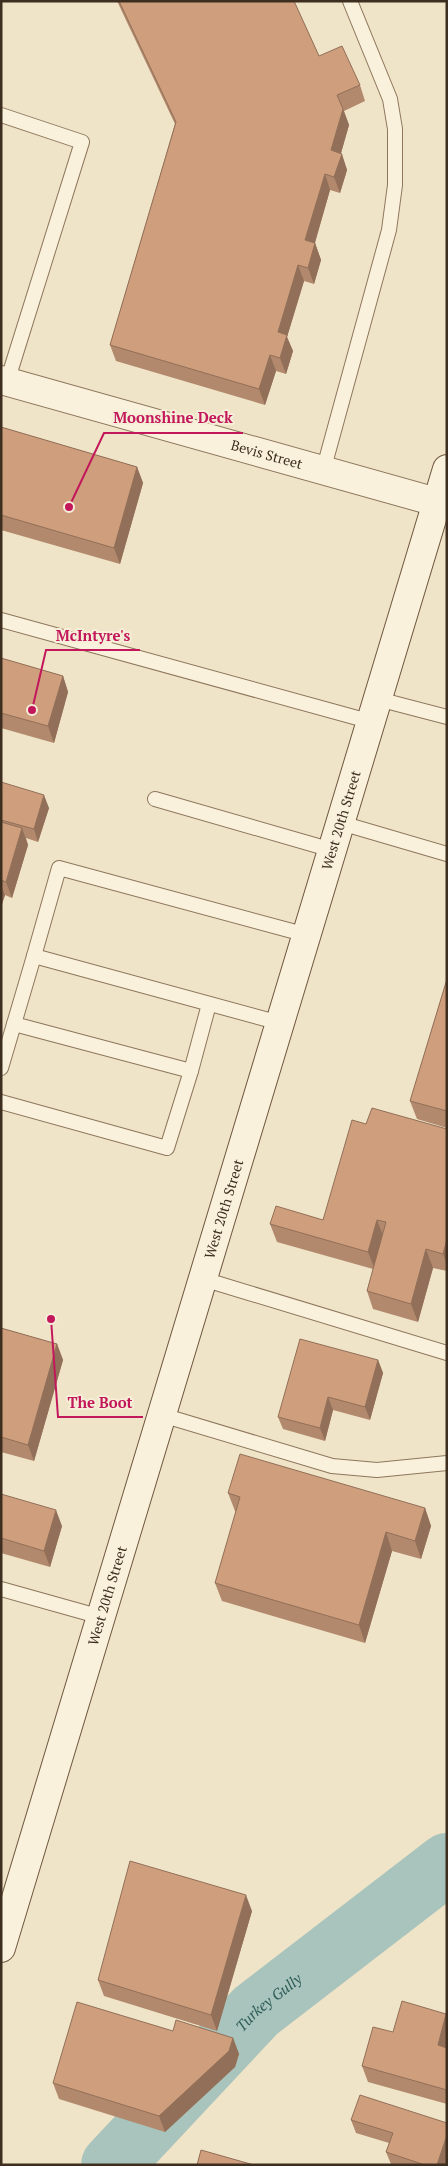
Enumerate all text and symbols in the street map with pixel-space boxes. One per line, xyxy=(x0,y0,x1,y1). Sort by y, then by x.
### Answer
callout: Moonshine Deck xyxy=(104,403,243,433)
text: Moonshine Deck xyxy=(113,407,233,427)
street label: Bevis Street xyxy=(229,435,306,473)
callout: McIntyre's xyxy=(46,620,140,650)
text: McIntyre's xyxy=(56,625,130,645)
street label: West 20th Street xyxy=(317,767,365,872)
street label: West 20th Street xyxy=(199,1156,248,1261)
callout: The Boot xyxy=(58,1387,143,1417)
text: The Boot xyxy=(67,1392,133,1412)
street label: West 20th Street xyxy=(83,1543,131,1648)
water label: Turkey Gully xyxy=(231,1968,306,2036)

